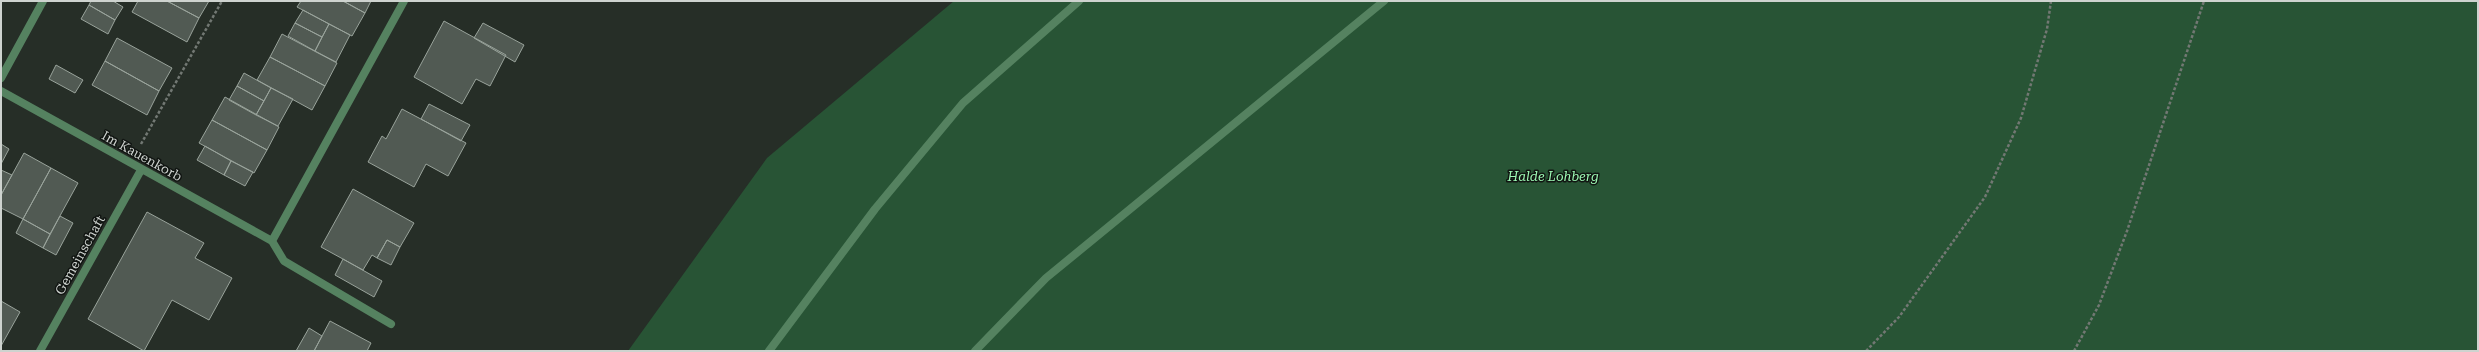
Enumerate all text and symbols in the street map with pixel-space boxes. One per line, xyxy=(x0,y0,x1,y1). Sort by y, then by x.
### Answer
street label: Im Kauenkorb xyxy=(99,128,185,184)
park label: Halde Lohberg xyxy=(1506,169,1599,184)
street label: Gemeinschaft xyxy=(52,213,108,297)

